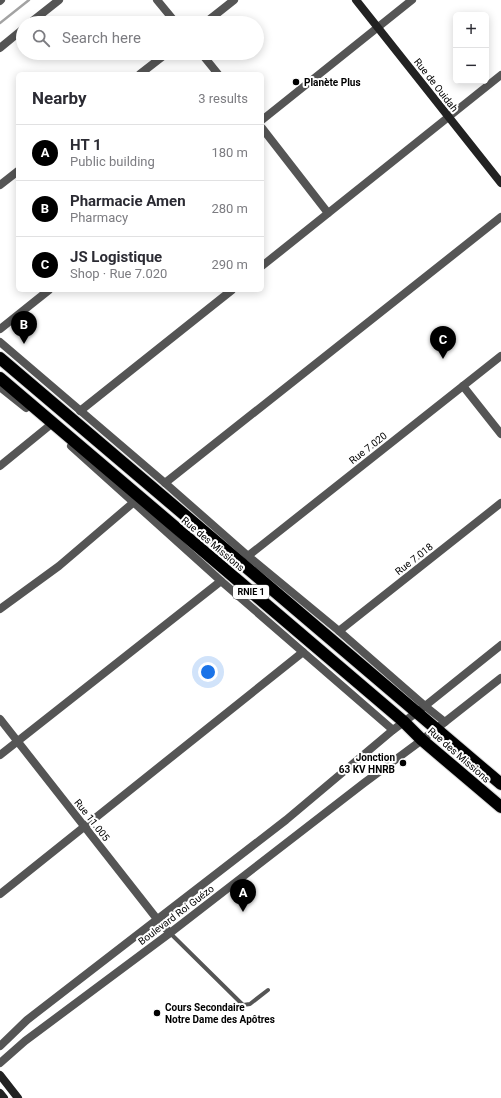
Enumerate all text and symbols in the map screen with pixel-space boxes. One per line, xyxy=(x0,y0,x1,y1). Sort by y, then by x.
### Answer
map controls xyxy=(453,12,489,84)
button: + xyxy=(453,12,489,48)
search box xyxy=(16,16,264,60)
icon: search xyxy=(30,27,52,49)
text: Search here xyxy=(62,29,141,47)
button: − xyxy=(453,48,489,84)
street label: Rue de Ouidah xyxy=(412,56,460,114)
marker: Planète Plus xyxy=(291,77,301,87)
place label: Planète Plus xyxy=(304,77,361,88)
text: Nearby xyxy=(32,88,87,108)
text: 3 results xyxy=(198,91,248,106)
text: HT 1 xyxy=(70,136,102,154)
text: A xyxy=(41,145,49,160)
text: 180 m xyxy=(211,145,248,160)
text: Public building xyxy=(70,154,155,169)
text: Pharmacie Amen xyxy=(70,192,186,210)
text: B xyxy=(41,201,49,216)
text: 280 m xyxy=(211,201,248,216)
text: Pharmacy xyxy=(70,210,128,225)
text: JS Logistique xyxy=(70,248,162,266)
text: C xyxy=(41,257,49,272)
text: 290 m xyxy=(211,257,248,272)
text: Shop · Rue 7.020 xyxy=(70,266,167,281)
pin: B xyxy=(11,311,37,344)
pin: C xyxy=(430,326,456,359)
street label: Rue 7.020 xyxy=(347,430,389,466)
street label: Rue des Missions xyxy=(179,515,247,573)
street label: Rue 7.018 xyxy=(393,541,435,577)
road number: RNIE 1 xyxy=(233,585,269,599)
your location xyxy=(198,662,218,682)
street label: Rue des Missions xyxy=(426,725,492,785)
place label: Jonction 63 KV HNRB xyxy=(339,752,395,775)
marker: Jonction 63 KV HNRB xyxy=(398,758,408,768)
street label: Rue 11.005 xyxy=(72,797,112,843)
pin: A xyxy=(230,879,256,912)
street label: Boulevard Roi Guézo xyxy=(136,883,216,947)
place label: Cours Secondaire Notre Dame des Apôtres xyxy=(165,1002,275,1025)
marker: Cours Secondaire Notre Dame des Apôtres xyxy=(152,1008,162,1018)

